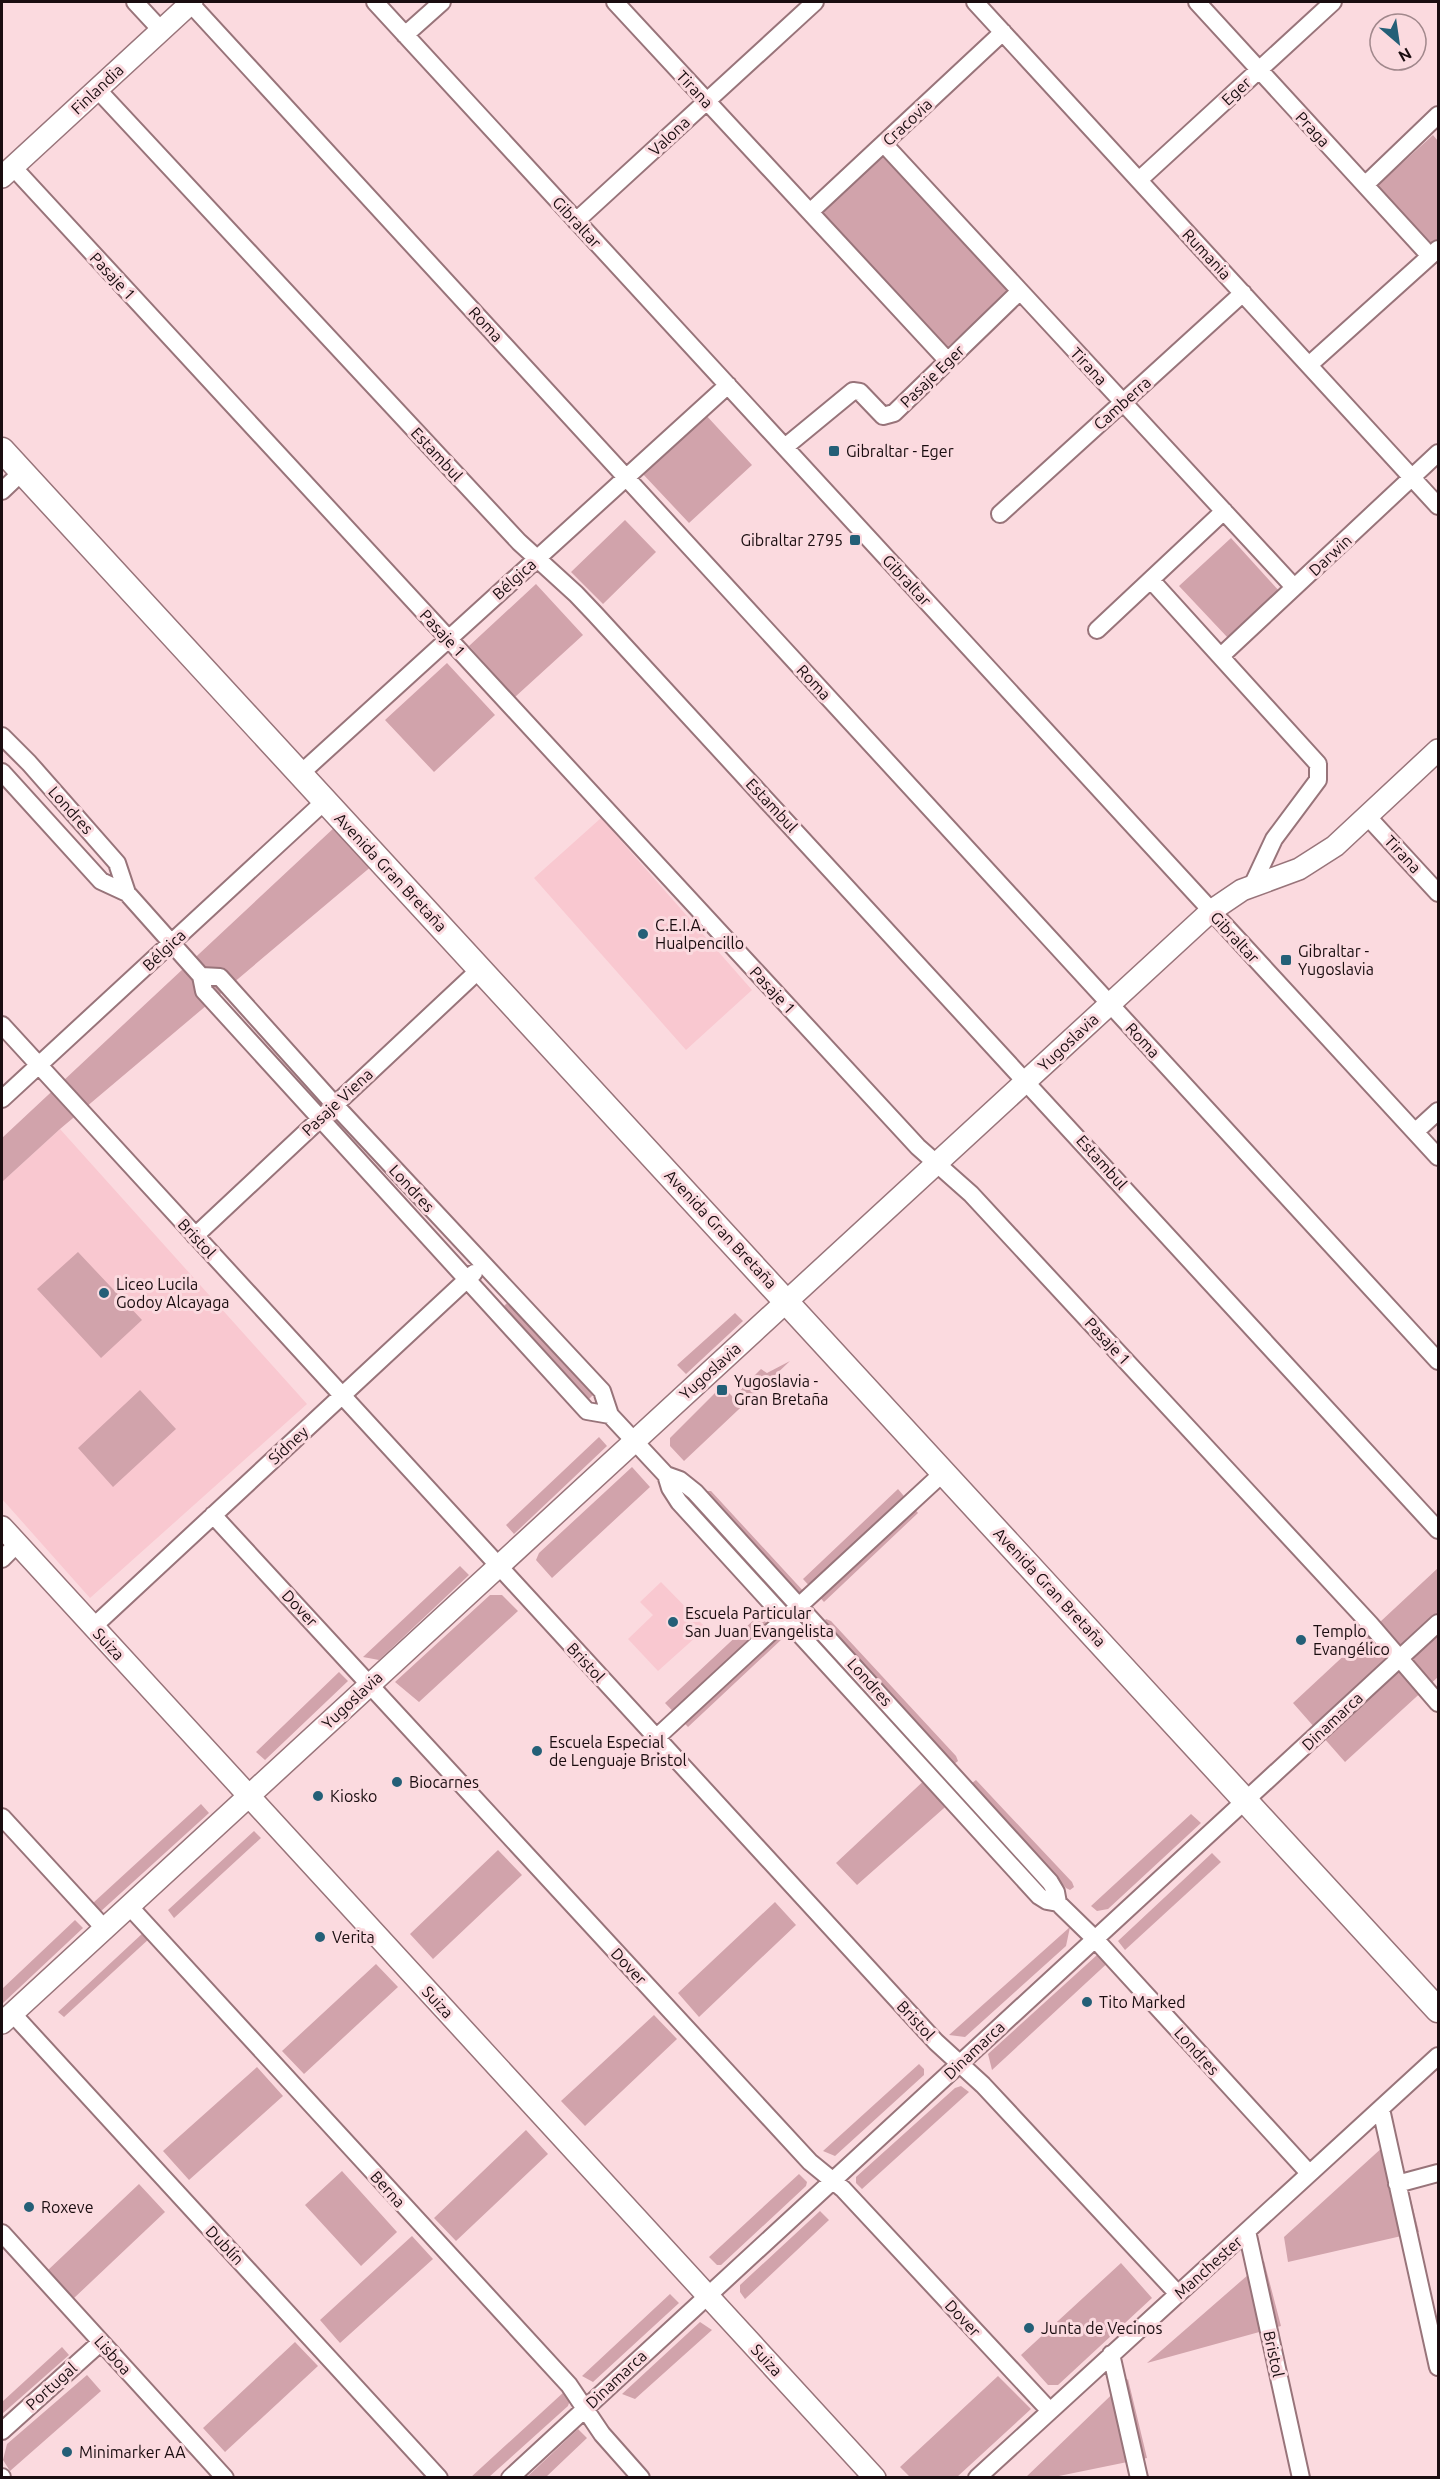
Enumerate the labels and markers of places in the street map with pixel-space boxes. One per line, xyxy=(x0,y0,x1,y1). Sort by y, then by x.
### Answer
place label: Gibraltar - Eger xyxy=(846,442,954,460)
marker: Gibraltar - Eger xyxy=(827,444,841,458)
place label: Gibraltar 2795 xyxy=(740,531,843,549)
marker: Gibraltar 2795 xyxy=(848,533,862,547)
place label: C.E.I.A. Hualpencillo xyxy=(655,916,744,952)
marker: C.E.I.A. Hualpencillo xyxy=(636,927,650,941)
place label: Gibraltar - Yugoslavia xyxy=(1298,942,1374,978)
marker: Gibraltar - Yugoslavia xyxy=(1279,953,1293,967)
place label: Liceo Lucila Godoy Alcayaga xyxy=(116,1275,230,1311)
marker: Liceo Lucila Godoy Alcayaga xyxy=(97,1286,111,1300)
place label: Yugoslavia - Gran Bretaña xyxy=(734,1372,829,1408)
marker: Yugoslavia - Gran Bretaña xyxy=(715,1383,729,1397)
place label: Escuela Particular San Juan Evangelista xyxy=(685,1604,834,1640)
marker: Escuela Particular San Juan Evangelista xyxy=(666,1615,680,1629)
place label: Templo Evangélico xyxy=(1313,1622,1390,1658)
marker: Templo Evangélico xyxy=(1294,1633,1308,1647)
place label: Escuela Especial de Lenguaje Bristol xyxy=(549,1733,687,1769)
marker: Escuela Especial de Lenguaje Bristol xyxy=(530,1744,544,1758)
place label: Biocarnes xyxy=(409,1773,479,1791)
marker: Biocarnes xyxy=(390,1775,404,1789)
place label: Kiosko xyxy=(330,1787,377,1805)
marker: Kiosko xyxy=(311,1789,325,1803)
place label: Verita xyxy=(332,1928,375,1946)
marker: Verita xyxy=(313,1930,327,1944)
place label: Tito Marked xyxy=(1099,1993,1186,2011)
marker: Tito Marked xyxy=(1080,1995,1094,2009)
place label: Roxeve xyxy=(41,2198,93,2216)
marker: Roxeve xyxy=(22,2200,36,2214)
place label: Junta de Vecinos xyxy=(1041,2319,1162,2337)
marker: Junta de Vecinos xyxy=(1022,2321,1036,2335)
place label: Minimarker AA xyxy=(79,2443,186,2461)
marker: Minimarker AA xyxy=(60,2445,74,2459)

